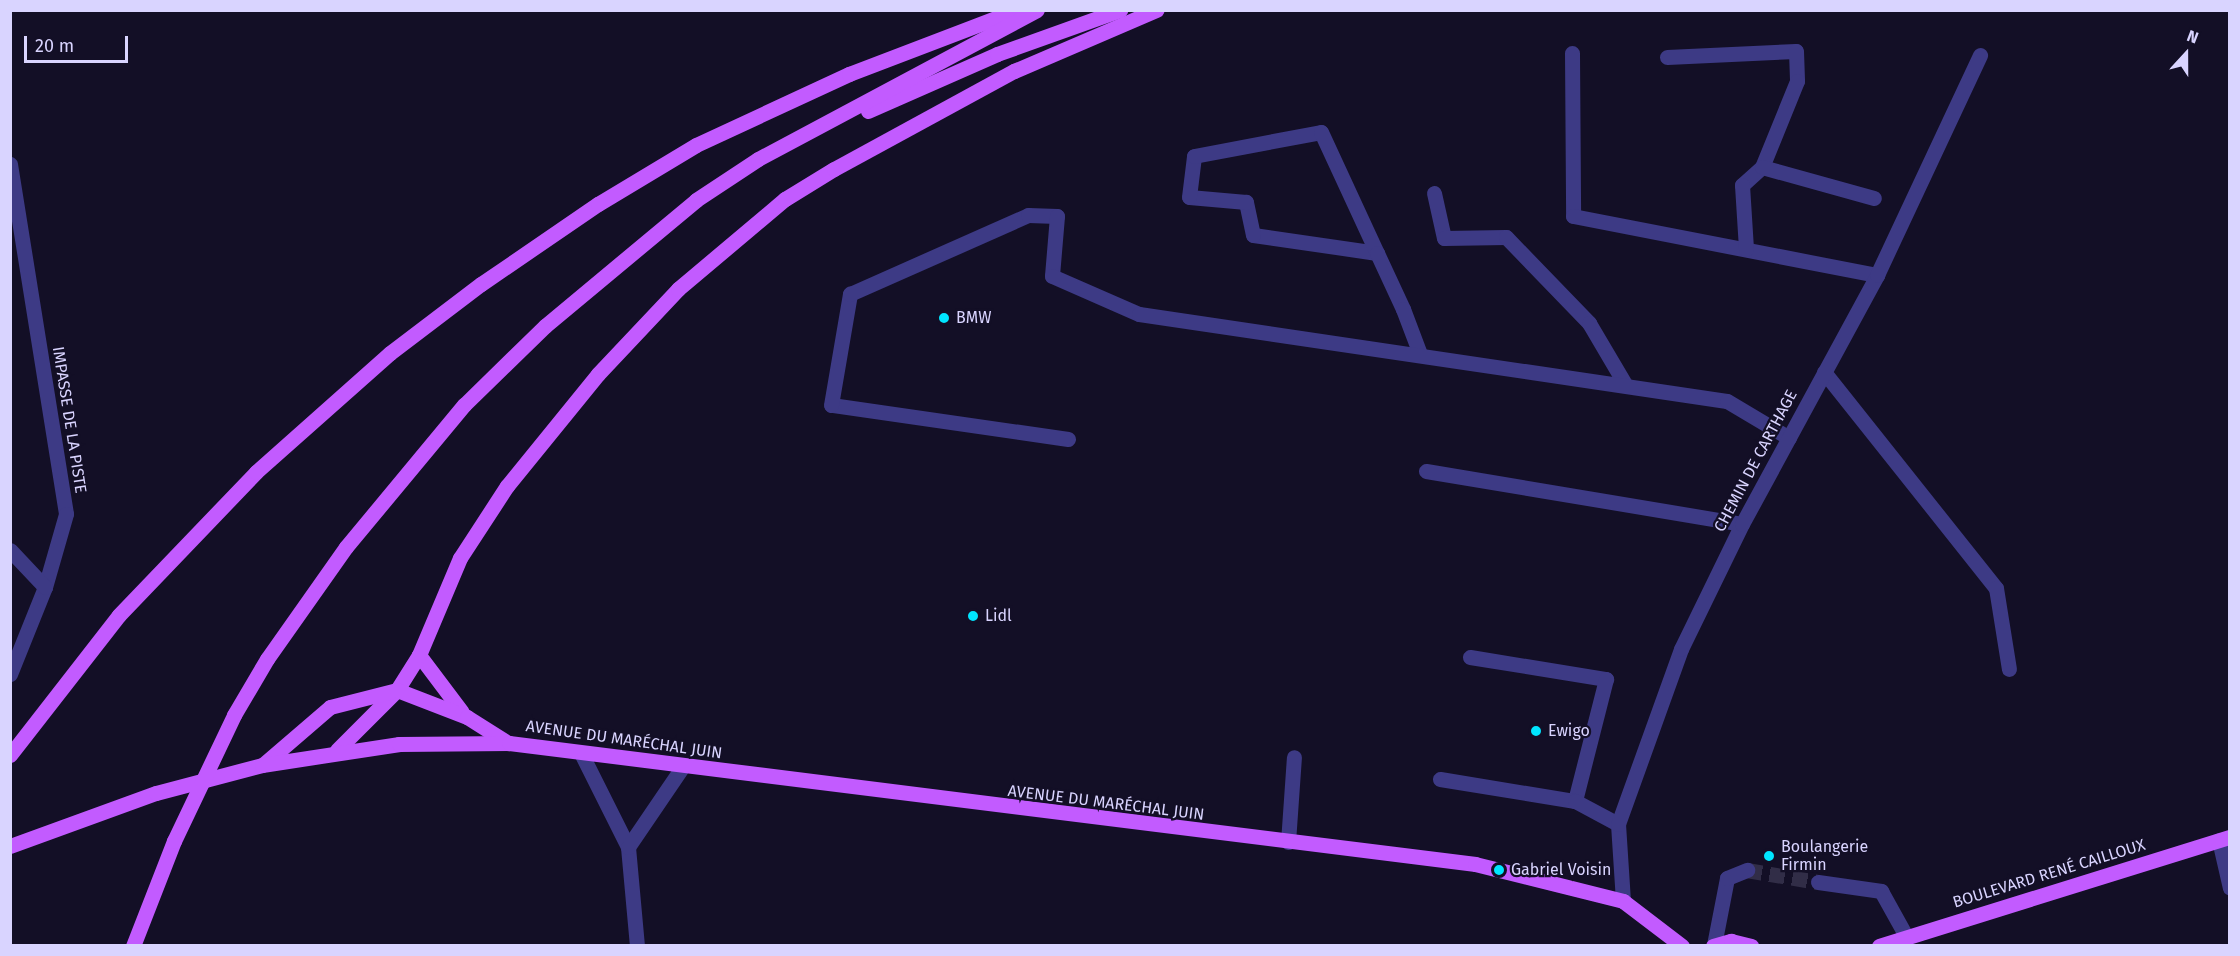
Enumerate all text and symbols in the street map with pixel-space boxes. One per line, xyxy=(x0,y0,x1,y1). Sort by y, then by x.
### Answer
scale bar xyxy=(27,24,130,62)
north arrow xyxy=(2156,24,2216,84)
text: N xyxy=(2184,26,2201,47)
text: 20 m xyxy=(35,35,74,57)
place label: BMW xyxy=(956,308,991,328)
marker: BMW xyxy=(937,311,951,325)
street label: IMPASSE DE LA PISTE xyxy=(48,345,90,495)
street label: CHEMIN DE CARTHAGE xyxy=(1710,387,1802,535)
place label: Lidl xyxy=(985,606,1012,626)
marker: Lidl xyxy=(966,609,980,623)
street label: AVENUE DU MARÉCHAL JUIN xyxy=(525,717,723,763)
place label: Ewigo xyxy=(1548,721,1590,741)
marker: Ewigo xyxy=(1529,724,1543,738)
street label: AVENUE DU MARÉCHAL JUIN xyxy=(1007,781,1205,825)
street label: BOULEVARD RENÉ CAILLOUX xyxy=(1950,836,2148,912)
place label: Boulangerie Firmin xyxy=(1781,837,1868,875)
marker: Boulangerie Firmin xyxy=(1762,849,1776,863)
place label: Gabriel Voisin xyxy=(1511,860,1611,880)
marker: Gabriel Voisin xyxy=(1492,863,1506,877)

